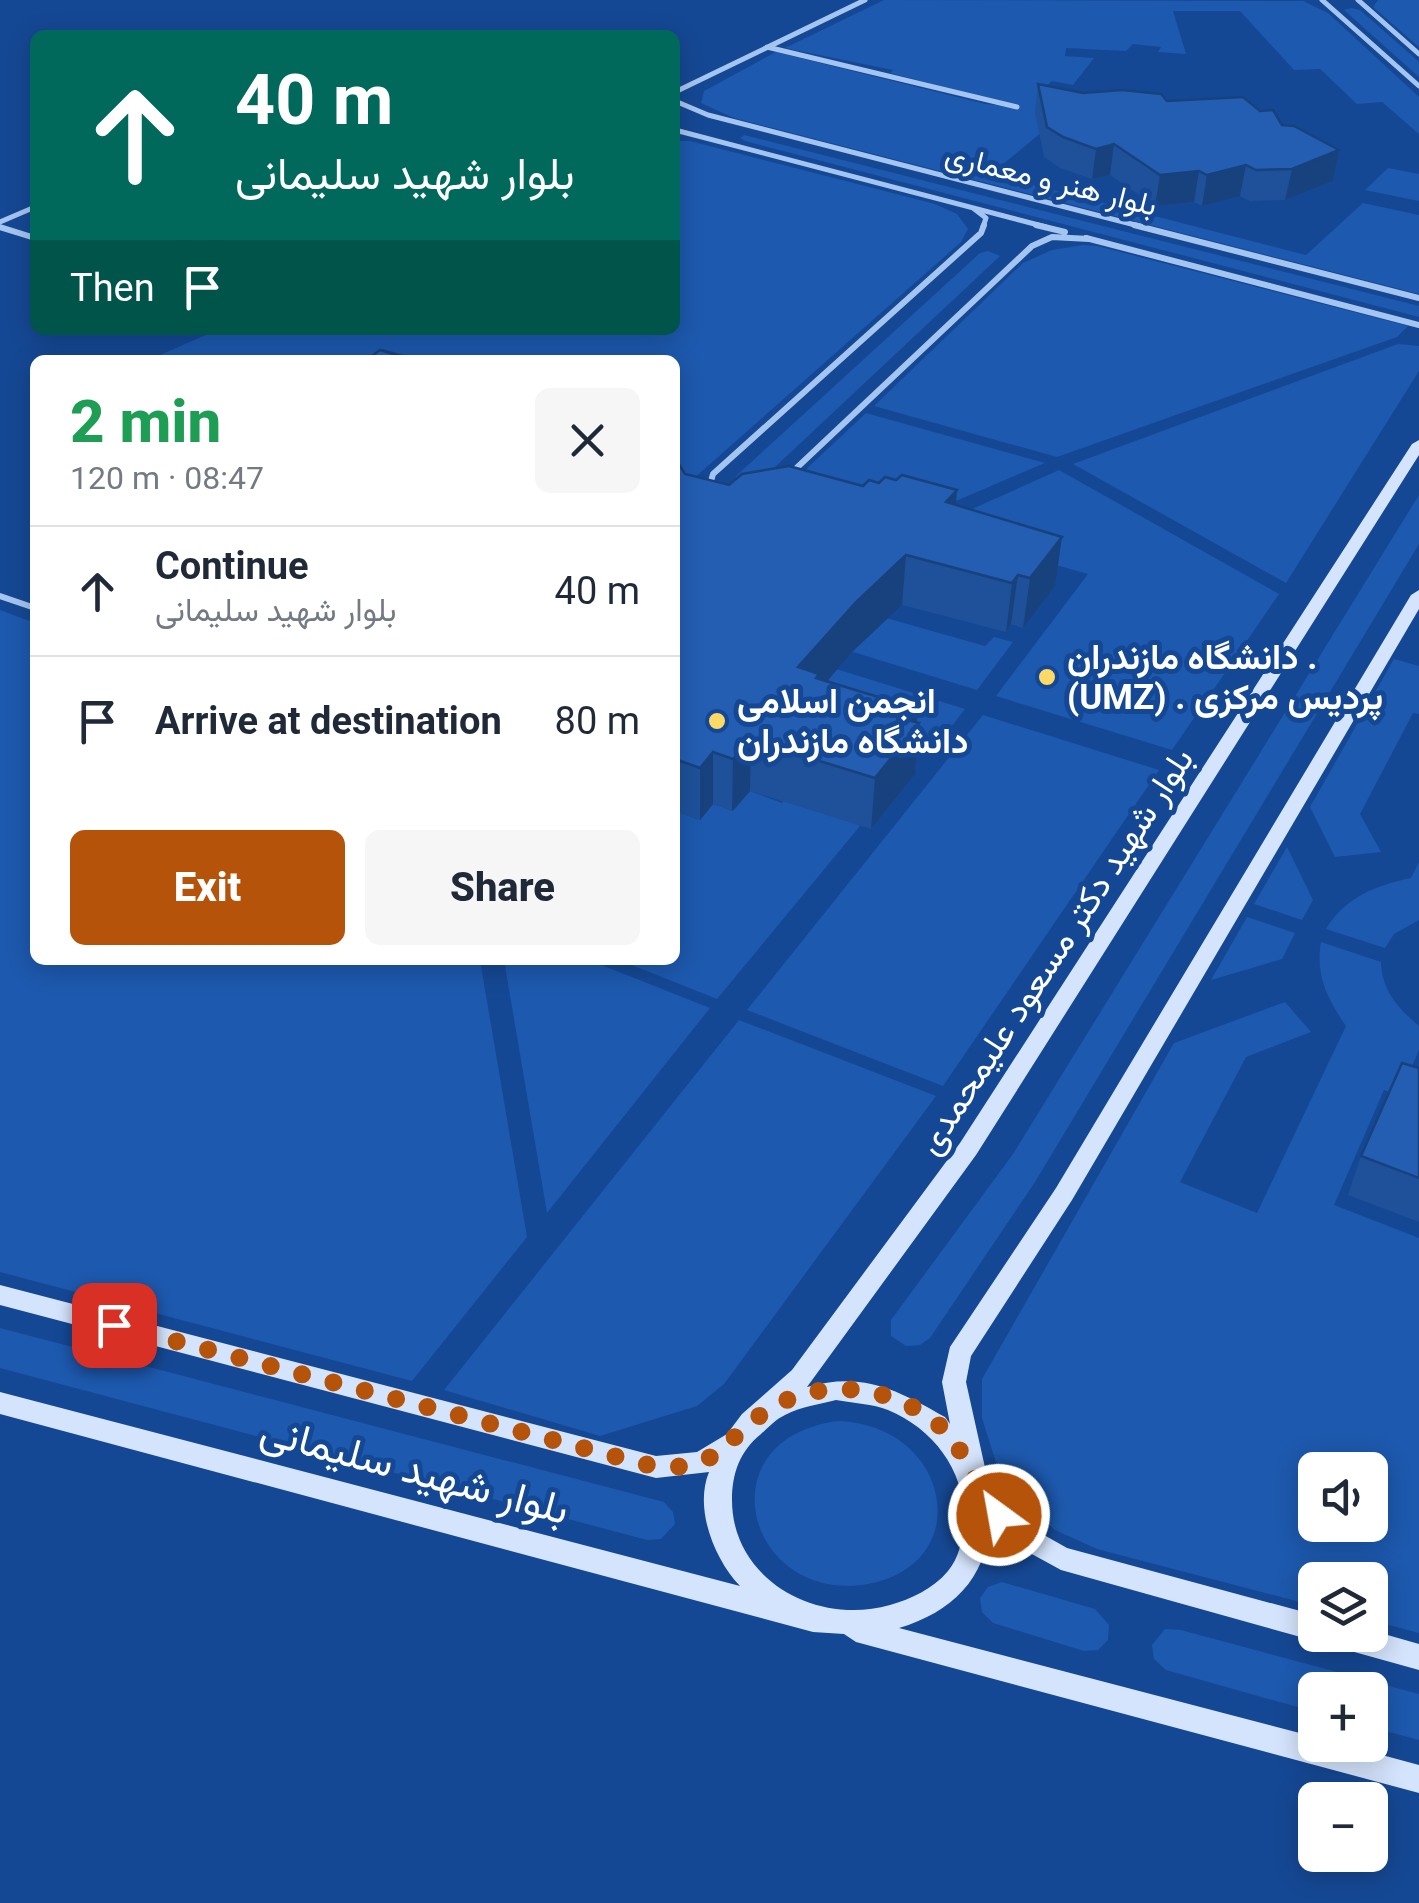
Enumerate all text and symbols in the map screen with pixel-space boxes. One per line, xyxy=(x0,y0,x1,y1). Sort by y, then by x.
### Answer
text: 40 m xyxy=(235,59,393,141)
icon: ahead xyxy=(70,70,200,200)
street label: بلوار هنر و معماری xyxy=(941,136,1161,224)
text: بلوار شهید سلیمانی xyxy=(235,147,575,200)
icon: arrive xyxy=(175,260,230,315)
text: Then xyxy=(70,266,155,310)
text: 2 min xyxy=(70,386,221,457)
button: close xyxy=(535,388,640,493)
text: 120 m · 08:47 xyxy=(70,459,264,497)
text: Continue xyxy=(155,544,309,588)
icon: ahead xyxy=(70,564,125,619)
text: 40 m xyxy=(555,569,640,613)
text: بلوار شهید سلیمانی xyxy=(155,591,397,629)
place label: دانشگاه مازندران . (UMZ) . پردیس مرکزی xyxy=(1067,637,1383,721)
marker: دانشگاه مازندران . (UMZ) . پردیس مرکزی xyxy=(1036,666,1058,688)
place label: انجمن اسلامی دانشگاه مازندران xyxy=(737,681,969,763)
icon: arrive xyxy=(70,694,125,749)
text: Arrive at destination xyxy=(155,699,502,743)
text: 80 m xyxy=(555,699,640,743)
marker: انجمن اسلامی دانشگاه مازندران xyxy=(706,710,728,732)
street label: بلوار شهید دکتر مسعود علیمحمدی xyxy=(909,740,1203,1163)
button: Exit xyxy=(70,830,345,945)
button: Share xyxy=(365,830,640,945)
pin xyxy=(72,1283,157,1368)
icon: arrive xyxy=(87,1298,142,1353)
street label: بلوار شهید سلیمانی xyxy=(255,1405,574,1536)
map controls xyxy=(1298,1452,1388,1872)
button: sound xyxy=(1298,1452,1388,1542)
position arrow xyxy=(947,1463,1051,1567)
button: layers xyxy=(1298,1562,1388,1652)
button: + xyxy=(1298,1672,1388,1762)
button: − xyxy=(1298,1782,1388,1872)

